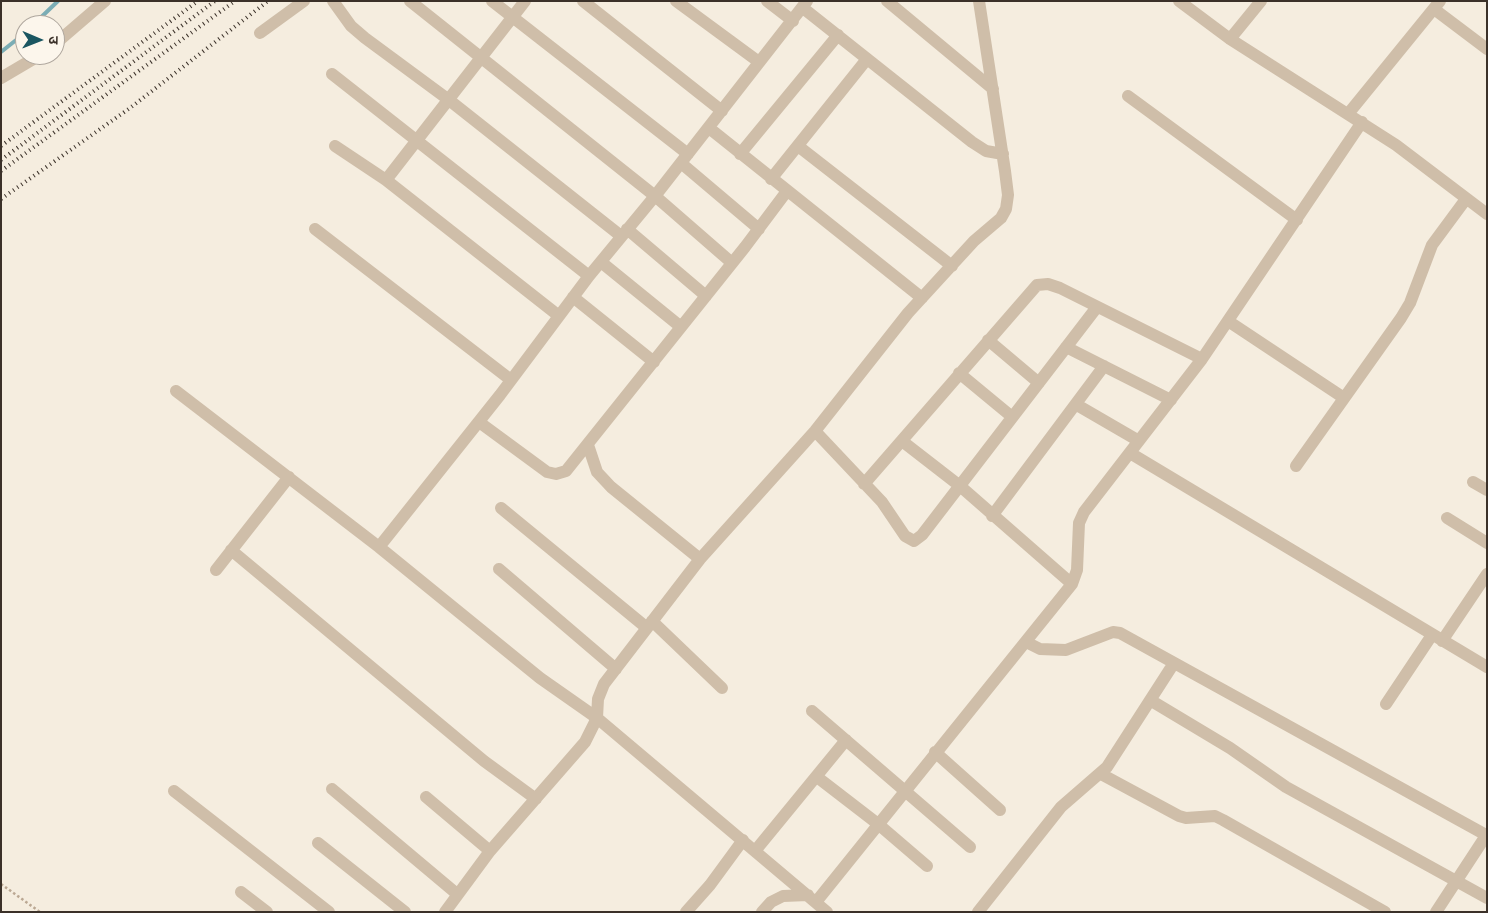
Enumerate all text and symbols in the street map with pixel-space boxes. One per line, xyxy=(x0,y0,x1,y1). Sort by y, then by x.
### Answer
north arrow xyxy=(15,15,65,65)
text: उ xyxy=(45,36,63,44)

